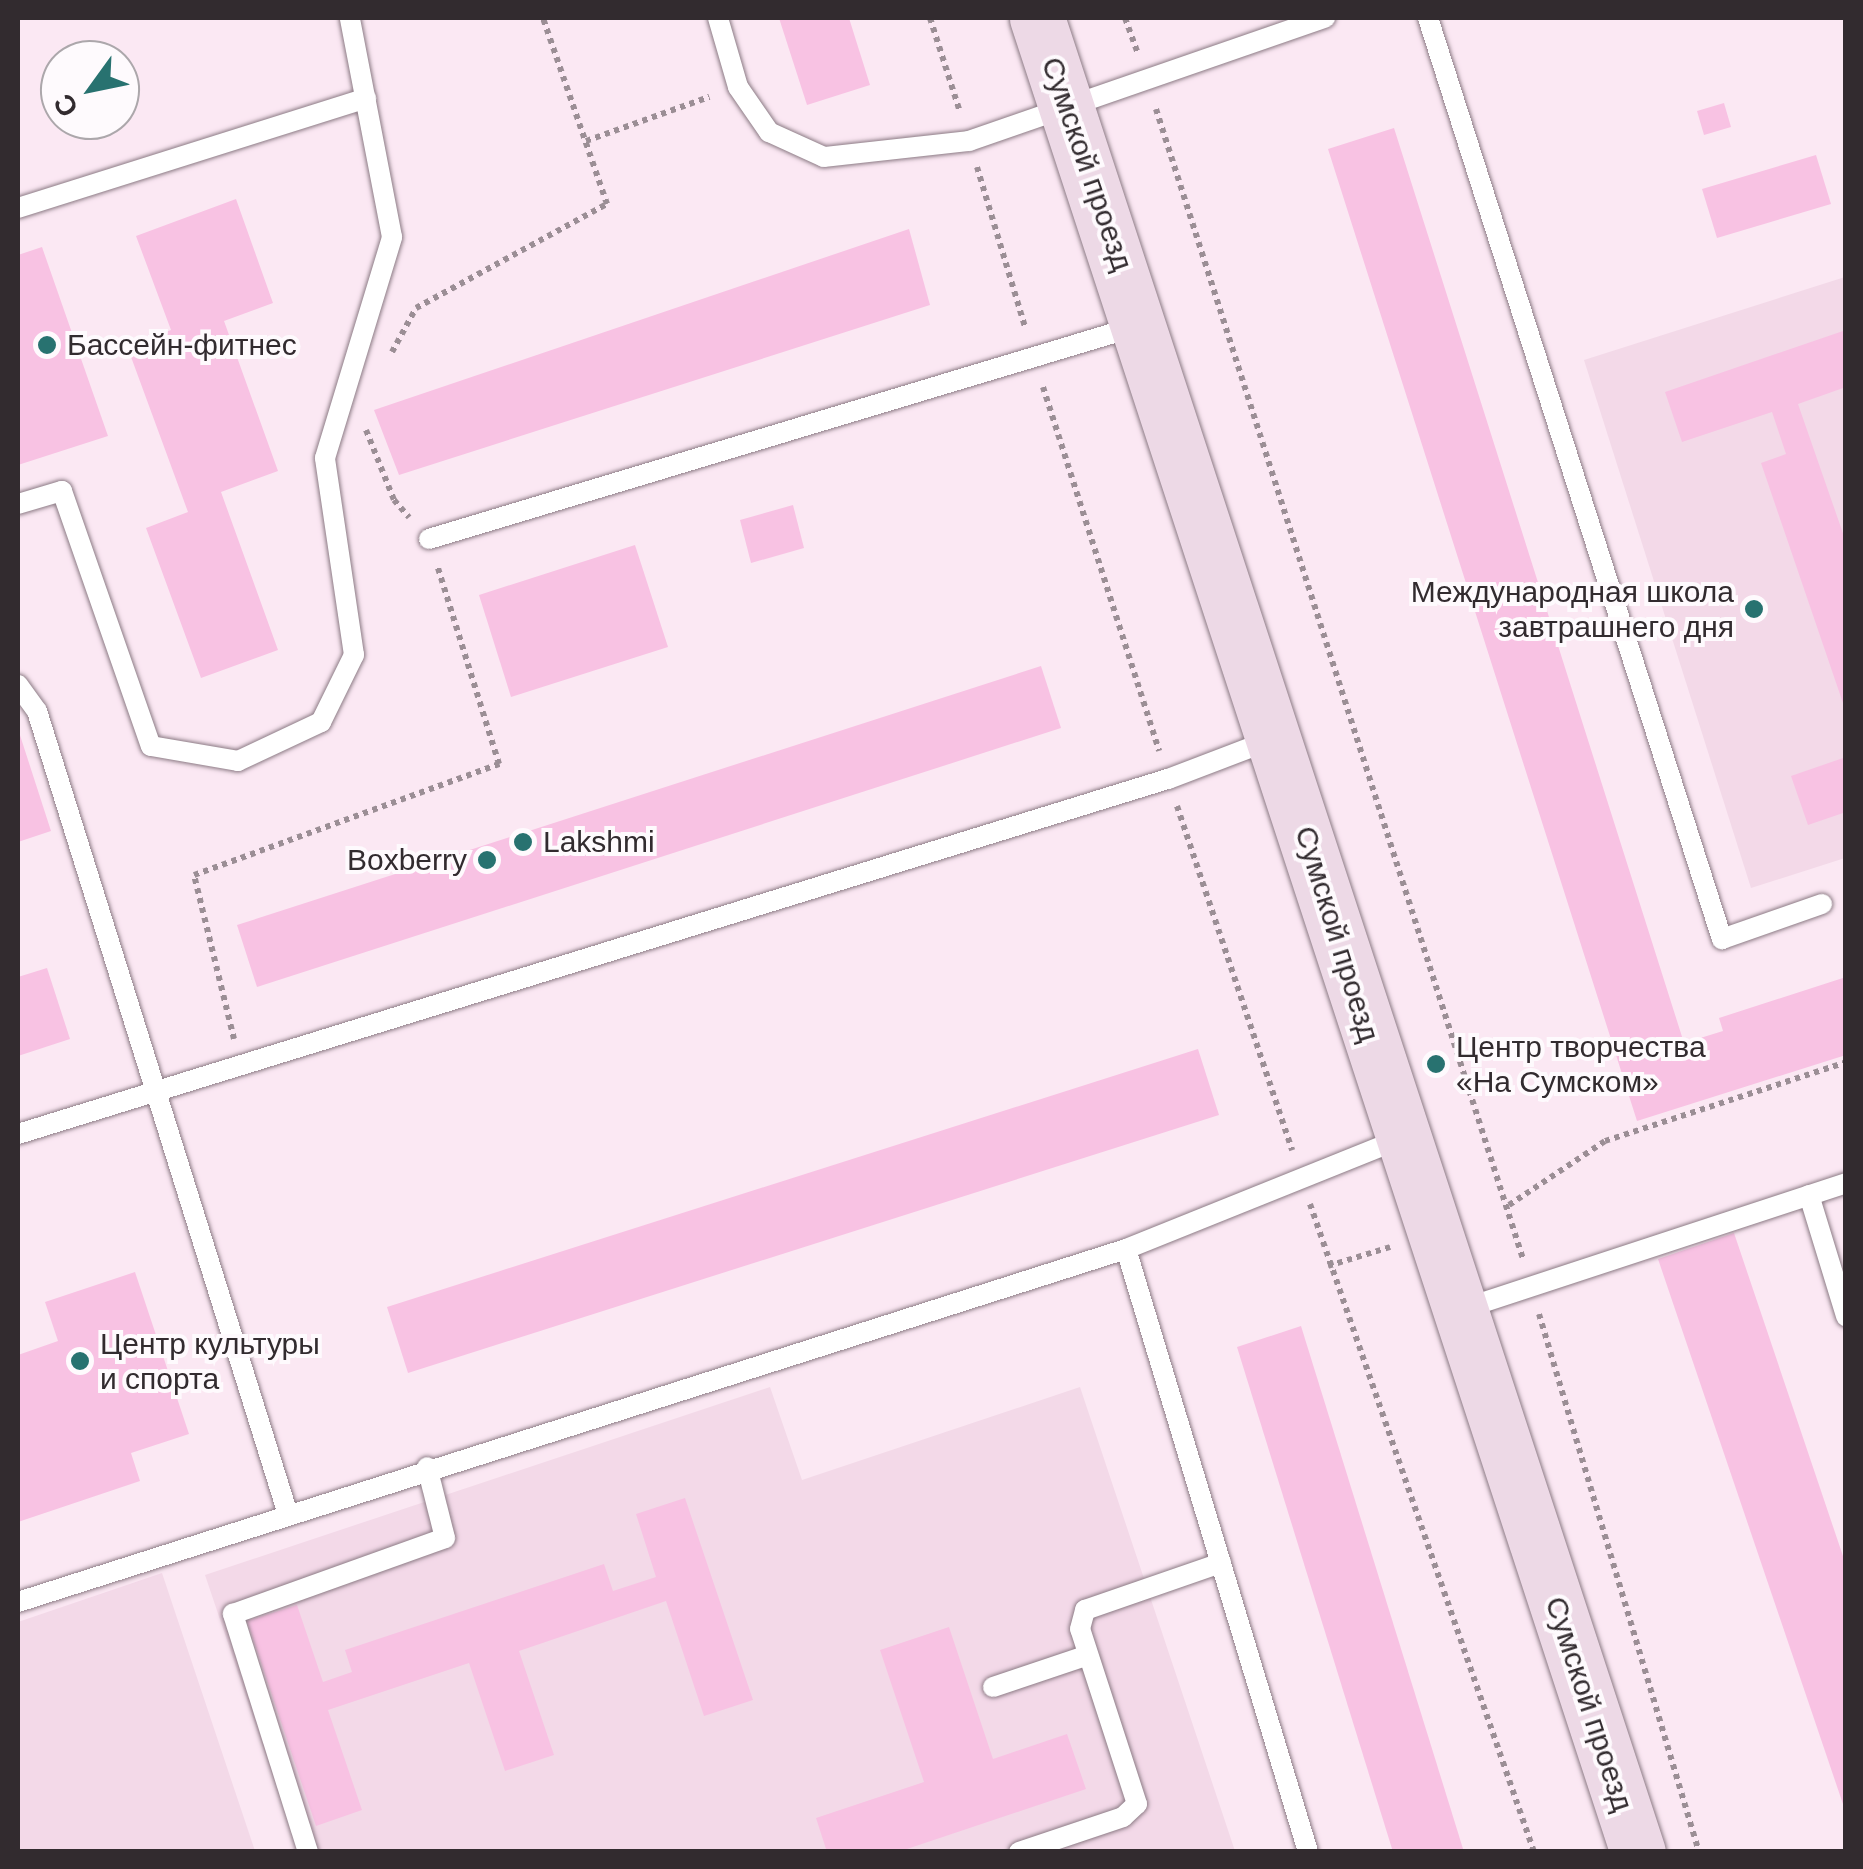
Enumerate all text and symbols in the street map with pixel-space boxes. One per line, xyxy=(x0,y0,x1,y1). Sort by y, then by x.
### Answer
north arrow xyxy=(40,40,140,140)
street label: Сумской проезд xyxy=(1034,53,1140,275)
text: С xyxy=(48,89,85,122)
place label: Бассейн-фитнес xyxy=(67,327,297,363)
marker: Бассейн-фитнес xyxy=(36,334,58,356)
place label: Международная школа завтрашнего дня xyxy=(1411,574,1734,644)
marker: Международная школа завтрашнего дня xyxy=(1743,598,1765,620)
street label: Сумской проезд xyxy=(1287,822,1387,1046)
place label: Lakshmi xyxy=(543,824,655,860)
marker: Lakshmi xyxy=(512,831,534,853)
place label: Boxberry xyxy=(347,842,467,878)
marker: Boxberry xyxy=(476,849,498,871)
place label: Центр творчества «На Сумском» xyxy=(1456,1029,1706,1100)
marker: Центр творчества «На Сумском» xyxy=(1425,1053,1447,1075)
place label: Центр культуры и спорта xyxy=(100,1326,320,1396)
marker: Центр культуры и спорта xyxy=(69,1350,91,1372)
street label: Сумской проезд xyxy=(1537,1592,1641,1816)

